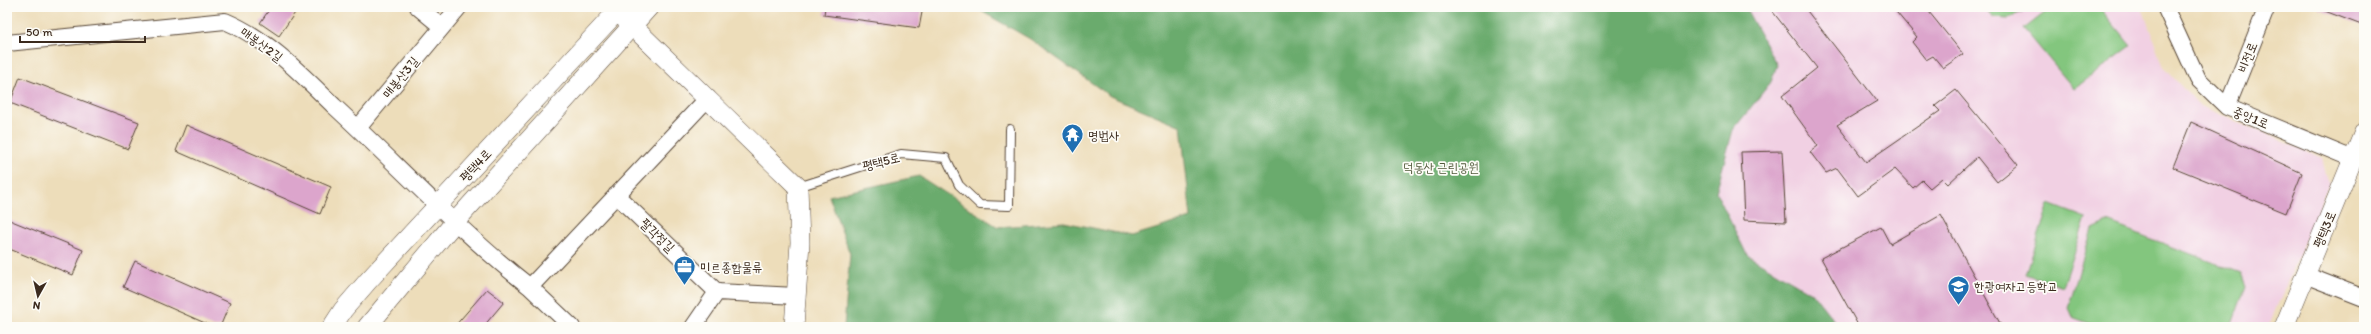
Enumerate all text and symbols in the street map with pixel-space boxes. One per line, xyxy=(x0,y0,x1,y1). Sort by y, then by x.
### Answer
scale bar xyxy=(20,18,145,44)
street label: 매봉산2길 xyxy=(238,24,286,65)
text: 50 m xyxy=(26,25,52,39)
street label: 비전로 xyxy=(2235,40,2260,75)
street label: 매봉산3길 xyxy=(379,54,422,101)
street label: 중앙1로 xyxy=(2231,104,2271,131)
temple icon: 명법사 xyxy=(1060,122,1086,155)
place label: 명법사 xyxy=(1088,128,1119,143)
street label: 평택4로 xyxy=(457,146,494,185)
street label: 평택5로 xyxy=(861,150,901,173)
park label: 덕동산 근린공원 xyxy=(1403,160,1479,175)
street label: 평택3로 xyxy=(2310,209,2339,250)
street label: 팔각정길 xyxy=(637,215,678,255)
office icon: 미르종합물류 xyxy=(671,254,697,287)
place label: 미르종합물류 xyxy=(700,260,763,275)
school or university icon: 한광여자고등학교 xyxy=(1945,273,1971,306)
north arrow xyxy=(18,276,58,316)
place label: 한광여자고등학교 xyxy=(1974,279,2058,294)
text: N xyxy=(32,298,41,312)

